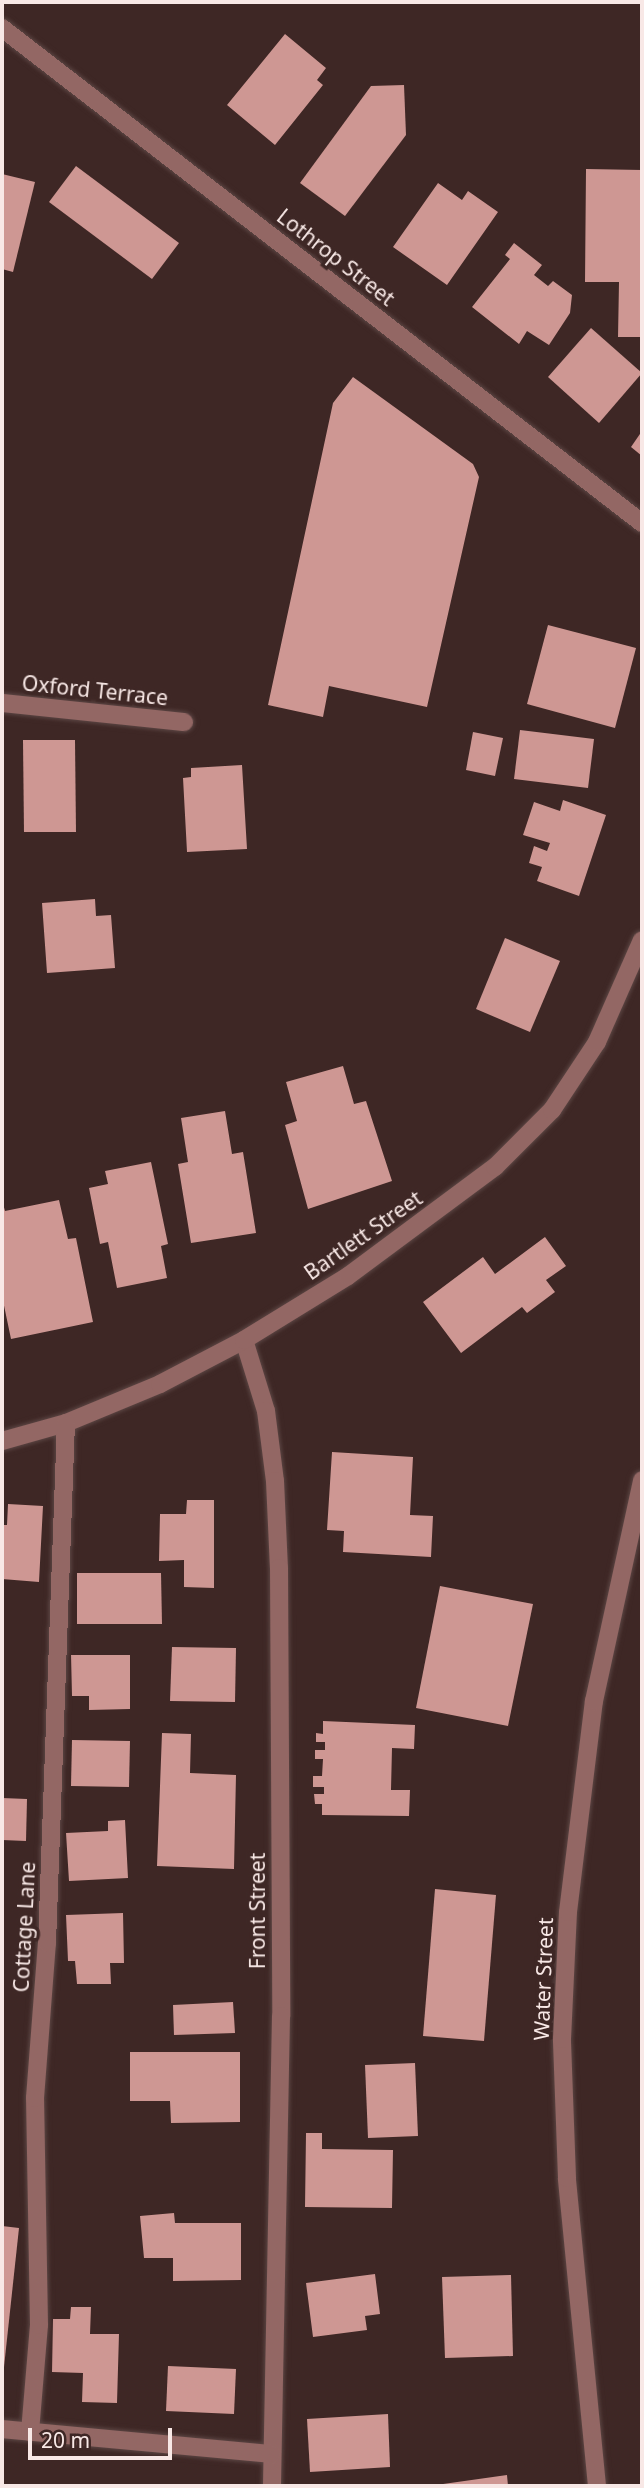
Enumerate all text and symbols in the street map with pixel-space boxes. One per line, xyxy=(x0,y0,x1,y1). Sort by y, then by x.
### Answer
street label: Lothrop Street xyxy=(272,203,400,311)
street label: Oxford Terrace xyxy=(21,670,169,710)
street label: Bartlett Street xyxy=(299,1185,427,1285)
street label: Front Street xyxy=(244,1853,270,1969)
street label: Cottage Lane xyxy=(8,1861,40,1993)
street label: Water Street xyxy=(528,1917,558,2041)
scale bar xyxy=(32,2414,175,2458)
text: 20 m xyxy=(41,2426,90,2454)

